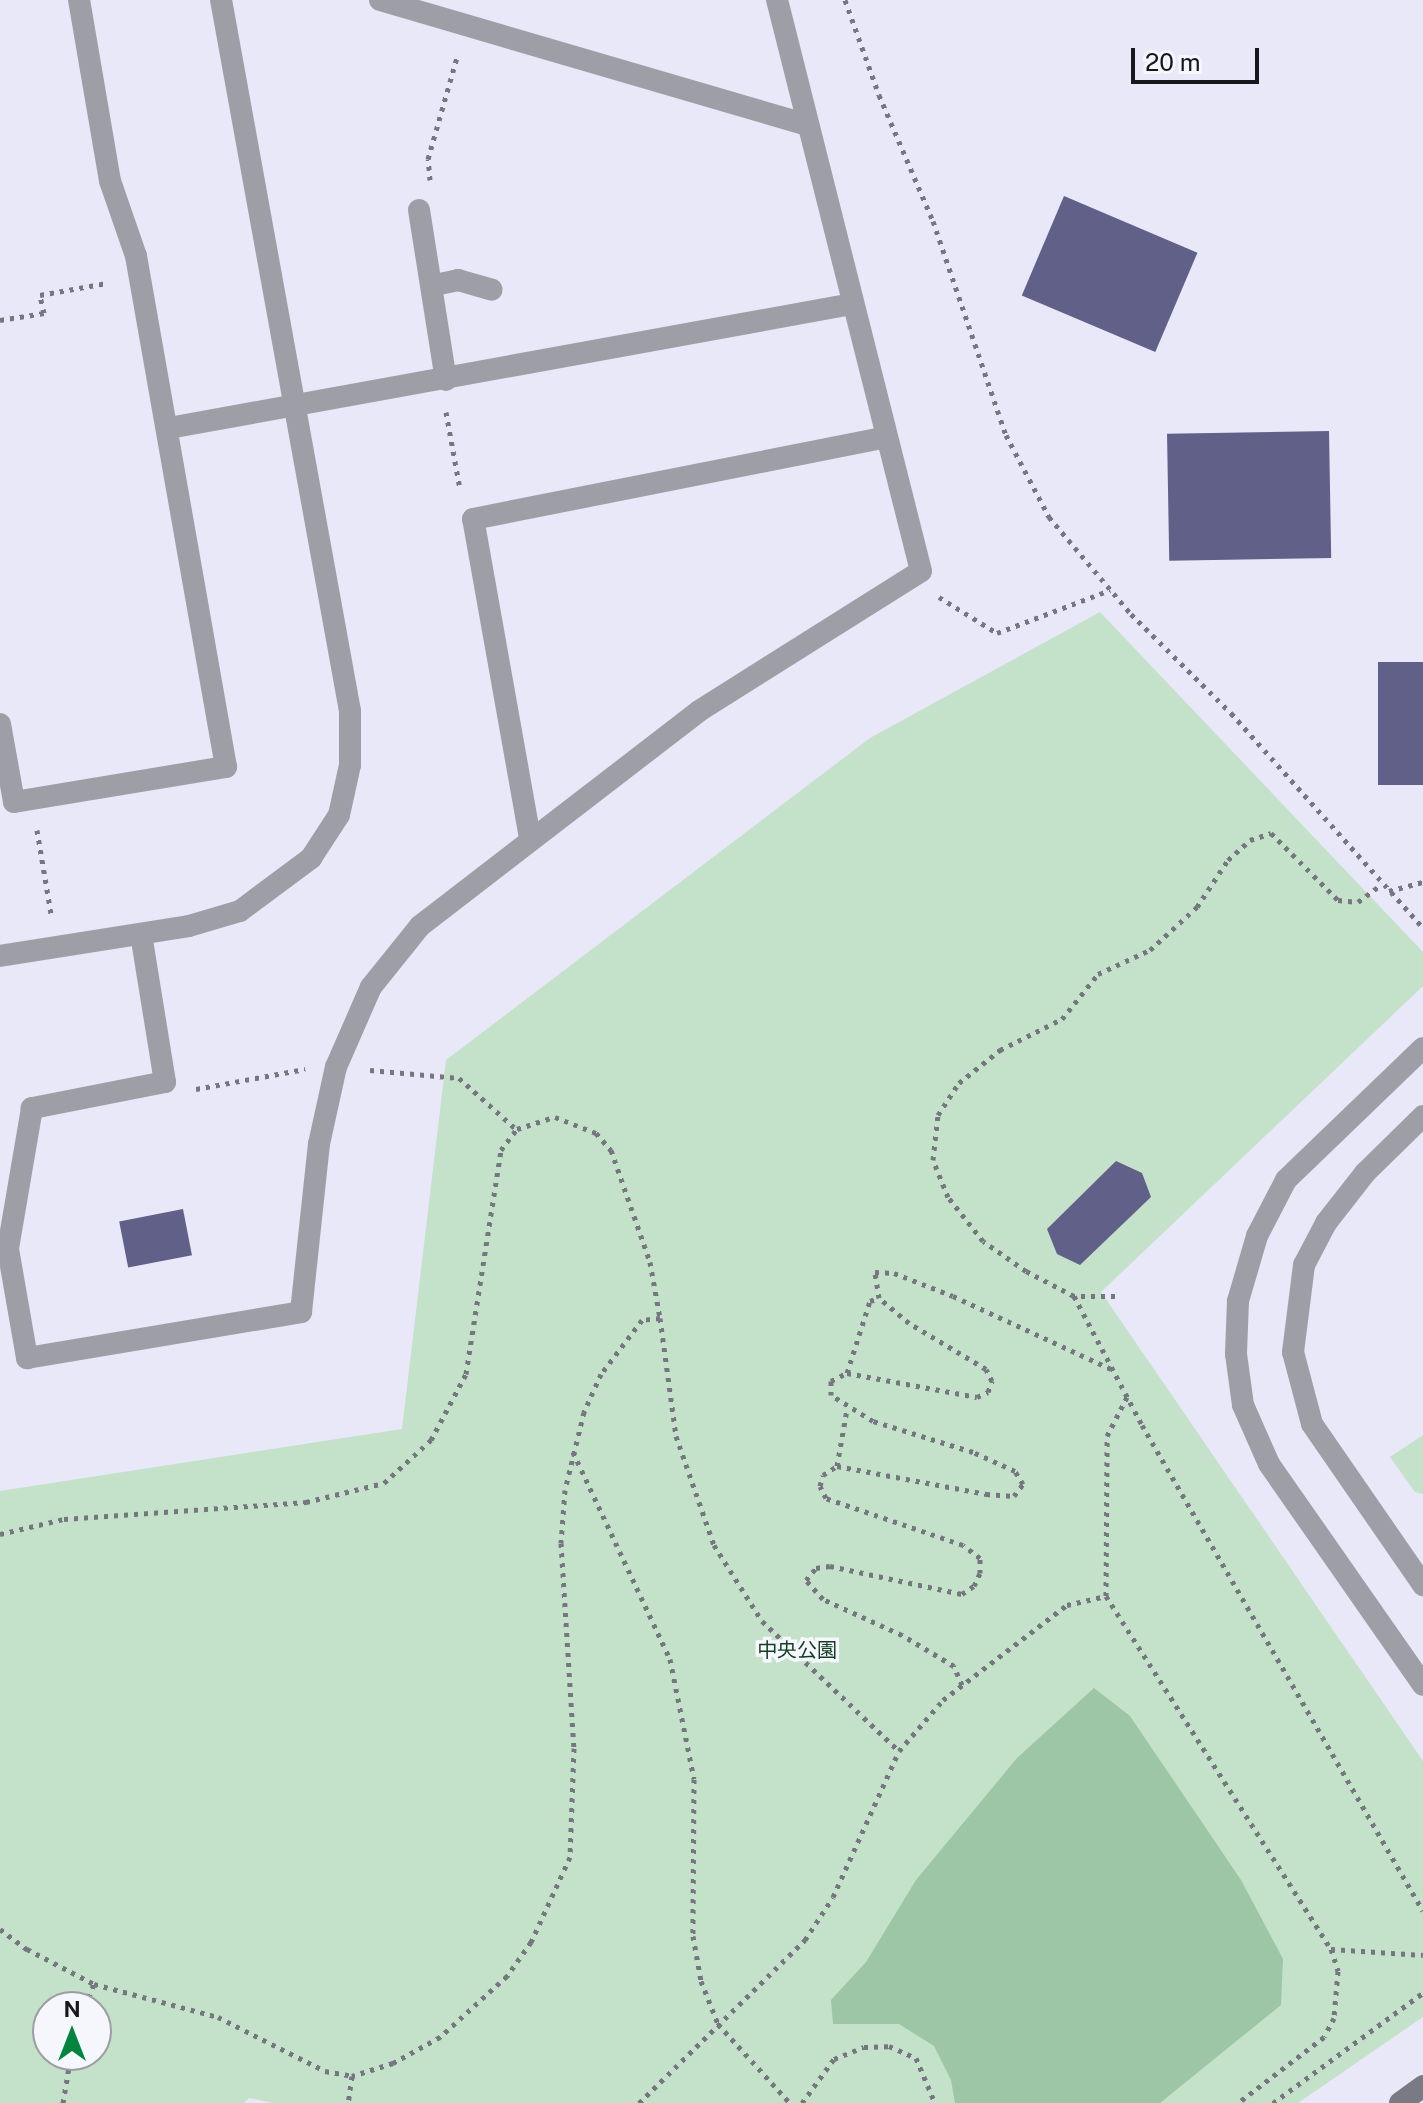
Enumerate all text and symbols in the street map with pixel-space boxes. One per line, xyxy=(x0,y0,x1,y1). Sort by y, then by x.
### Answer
scale bar xyxy=(1135,32,1263,82)
text: 20 m xyxy=(1145,48,1201,76)
park label: 中央公園 xyxy=(757,1638,837,1662)
north arrow xyxy=(32,1991,112,2071)
text: N xyxy=(63,1996,81,2022)

